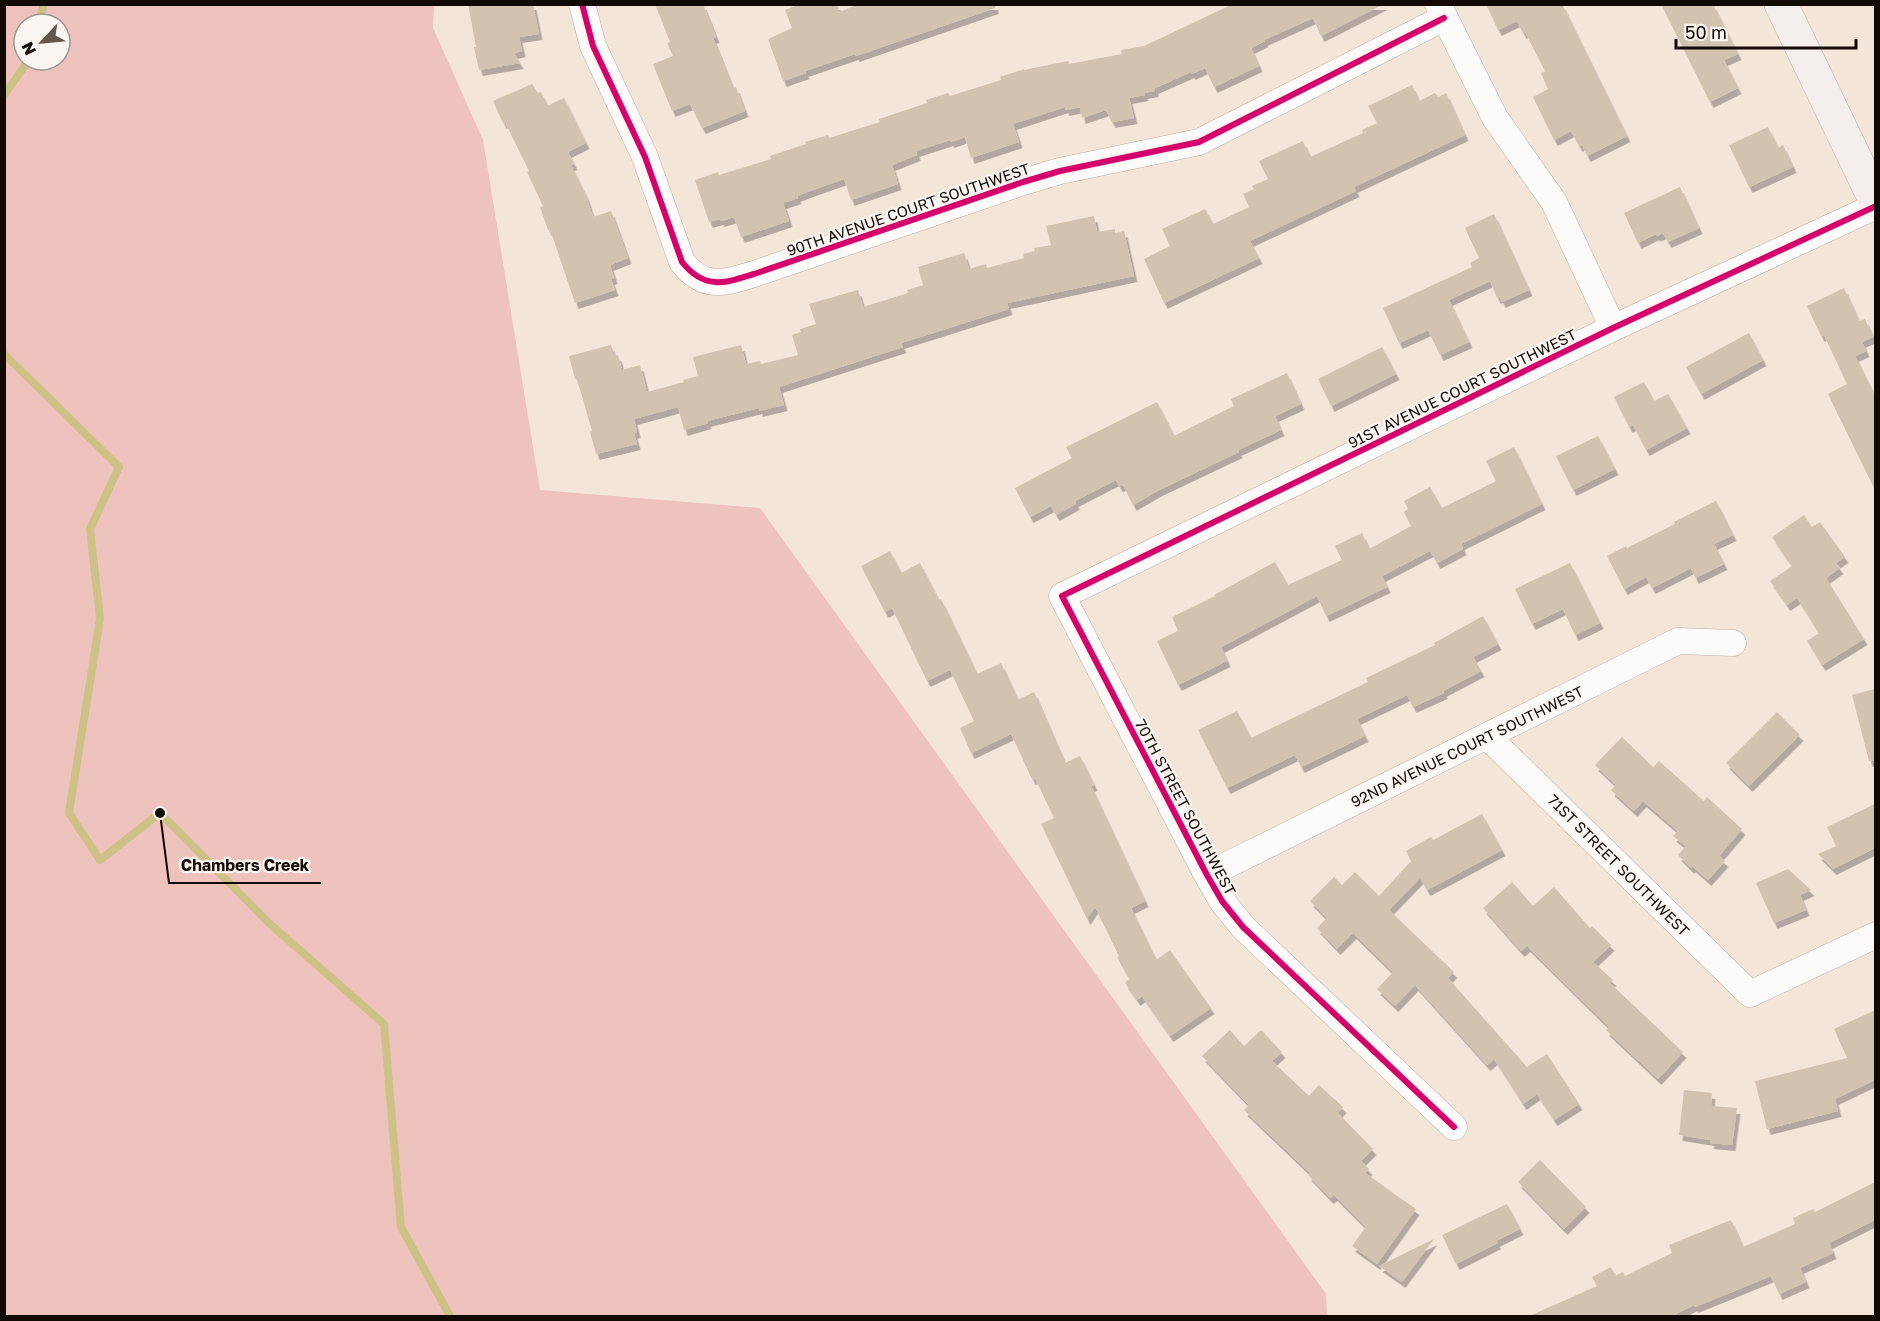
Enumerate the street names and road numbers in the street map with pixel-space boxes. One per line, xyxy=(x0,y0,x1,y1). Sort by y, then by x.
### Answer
street label: 90TH AVENUE COURT SOUTHWEST xyxy=(784,159,1032,259)
street label: 91ST AVENUE COURT SOUTHWEST xyxy=(1345,325,1579,451)
street label: 92ND AVENUE COURT SOUTHWEST xyxy=(1348,682,1586,810)
street label: 70TH STREET SOUTHWEST xyxy=(1132,716,1240,898)
street label: 71ST STREET SOUTHWEST xyxy=(1544,790,1694,940)

